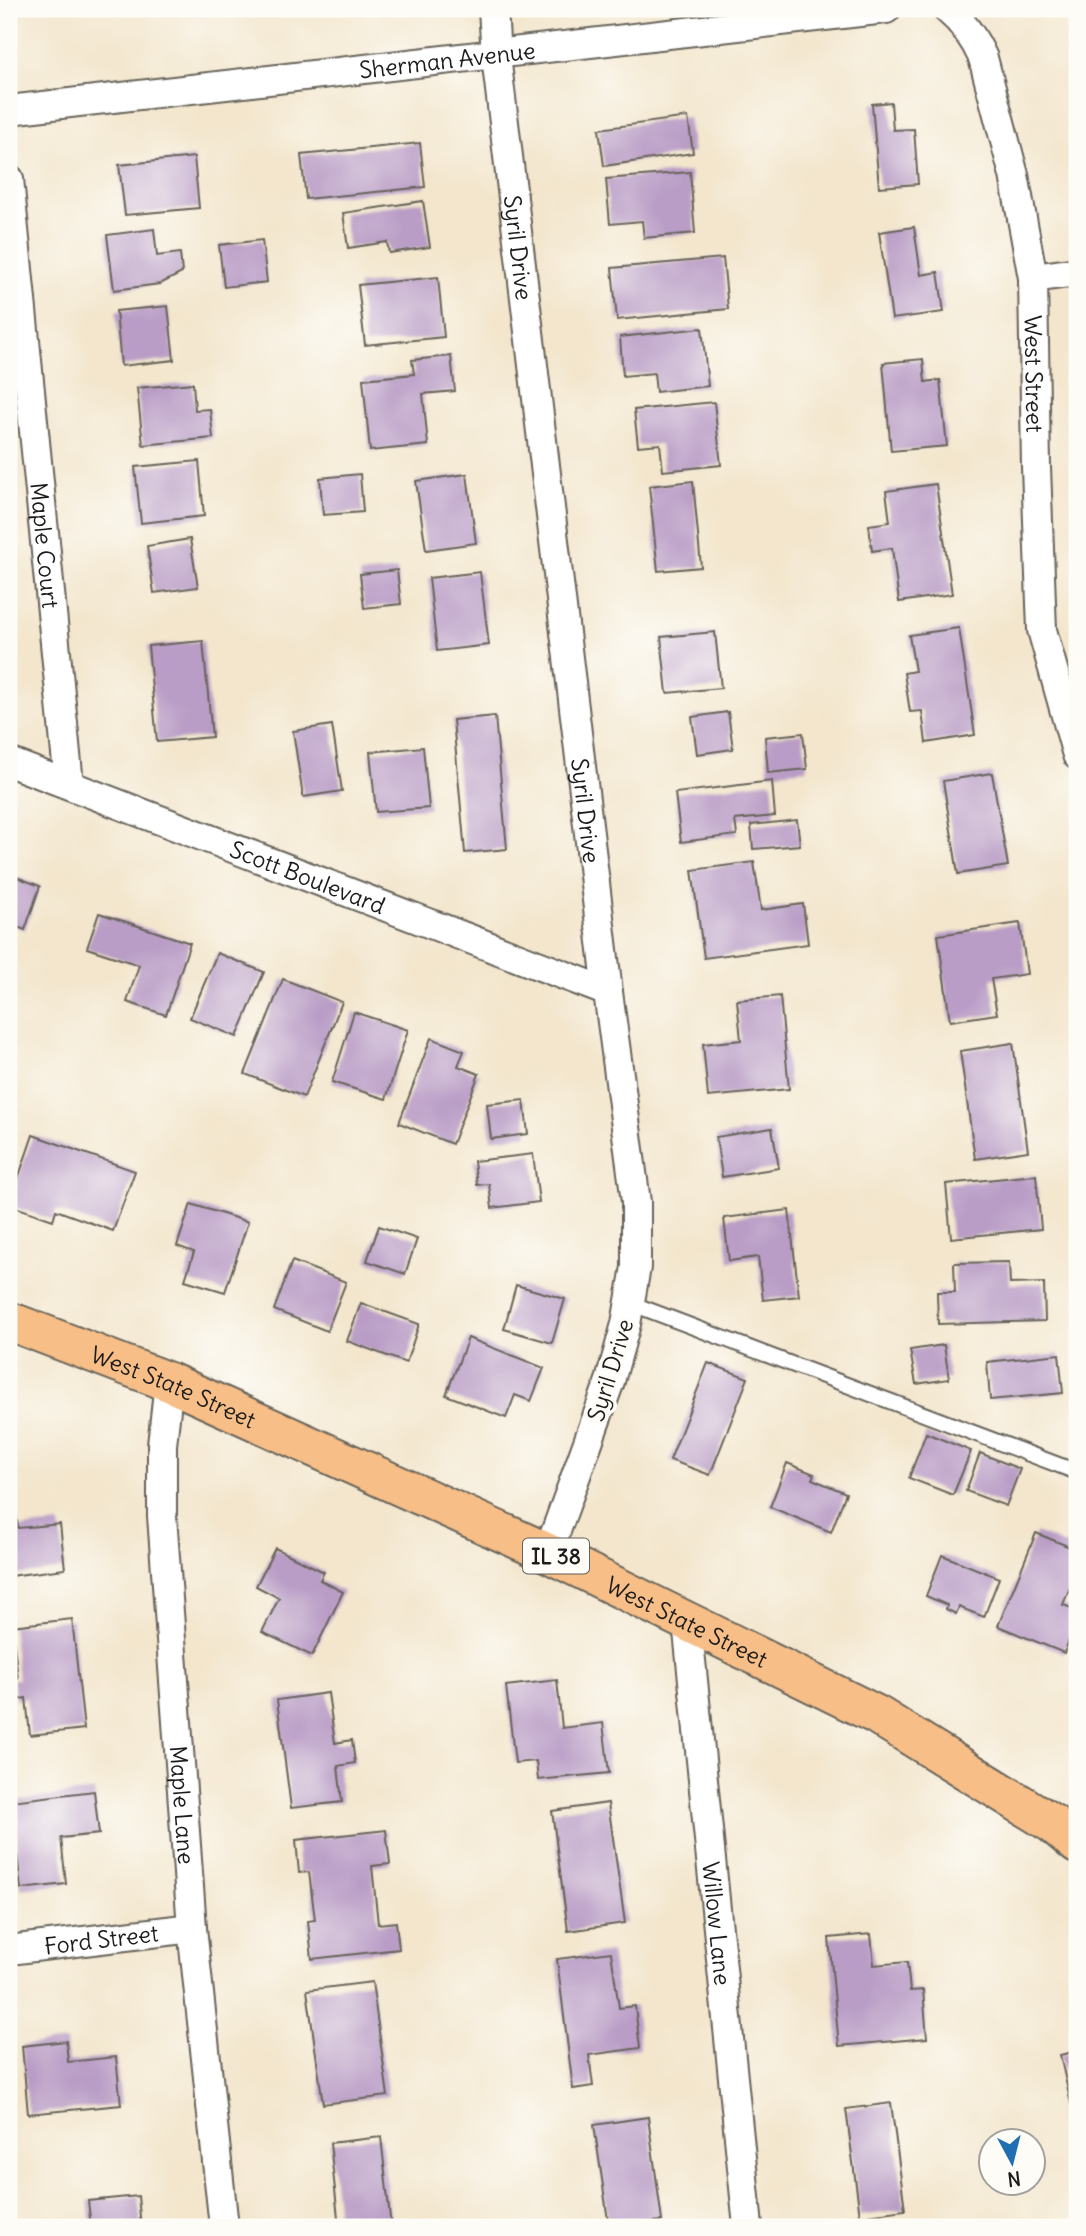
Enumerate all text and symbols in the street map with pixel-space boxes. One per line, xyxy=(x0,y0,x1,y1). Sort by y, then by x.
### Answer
street label: Sherman Avenue xyxy=(357,35,537,84)
street label: Syril Drive xyxy=(498,193,540,302)
street label: West Street xyxy=(1019,315,1050,433)
street label: Maple Court xyxy=(25,481,66,610)
street label: Syril Drive xyxy=(566,756,607,865)
street label: Scott Boulevard xyxy=(226,834,389,920)
street label: Syril Drive xyxy=(581,1315,639,1425)
street label: West State Street xyxy=(87,1339,261,1434)
road number: IL 38 xyxy=(523,1538,589,1574)
street label: West State Street xyxy=(602,1570,773,1674)
street label: Maple Lane xyxy=(164,1744,202,1865)
street label: Willow Lane xyxy=(697,1860,738,1987)
street label: Ford Street xyxy=(43,1918,160,1960)
north arrow xyxy=(978,2128,1048,2198)
text: N xyxy=(1006,2166,1022,2192)

